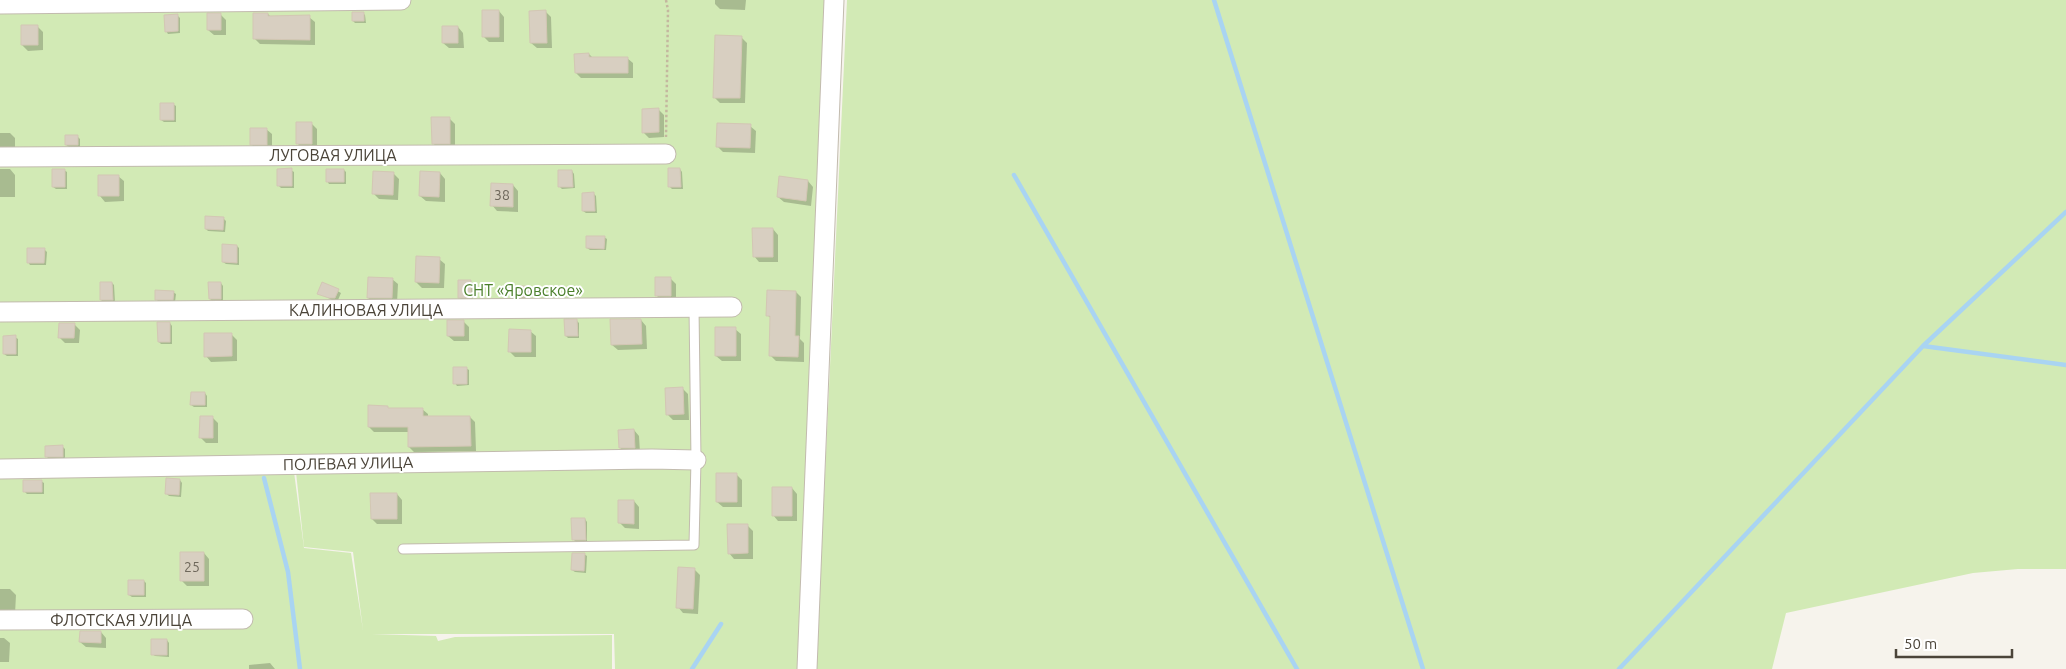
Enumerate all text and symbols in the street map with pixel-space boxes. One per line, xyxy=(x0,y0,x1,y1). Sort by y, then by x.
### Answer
street label: ЛУГОВАЯ УЛИЦА xyxy=(269,146,397,164)
house number: 38 xyxy=(494,187,510,203)
park label: СНТ «Яровское» xyxy=(463,281,583,299)
street label: КАЛИНОВАЯ УЛИЦА xyxy=(289,301,444,319)
street label: ПОЛЕВАЯ УЛИЦА xyxy=(283,453,414,473)
house number: 25 xyxy=(184,559,200,575)
street label: ФЛОТСКАЯ УЛИЦА xyxy=(50,611,193,629)
scale bar xyxy=(1896,626,2012,658)
text: 50 m xyxy=(1904,635,1937,652)

